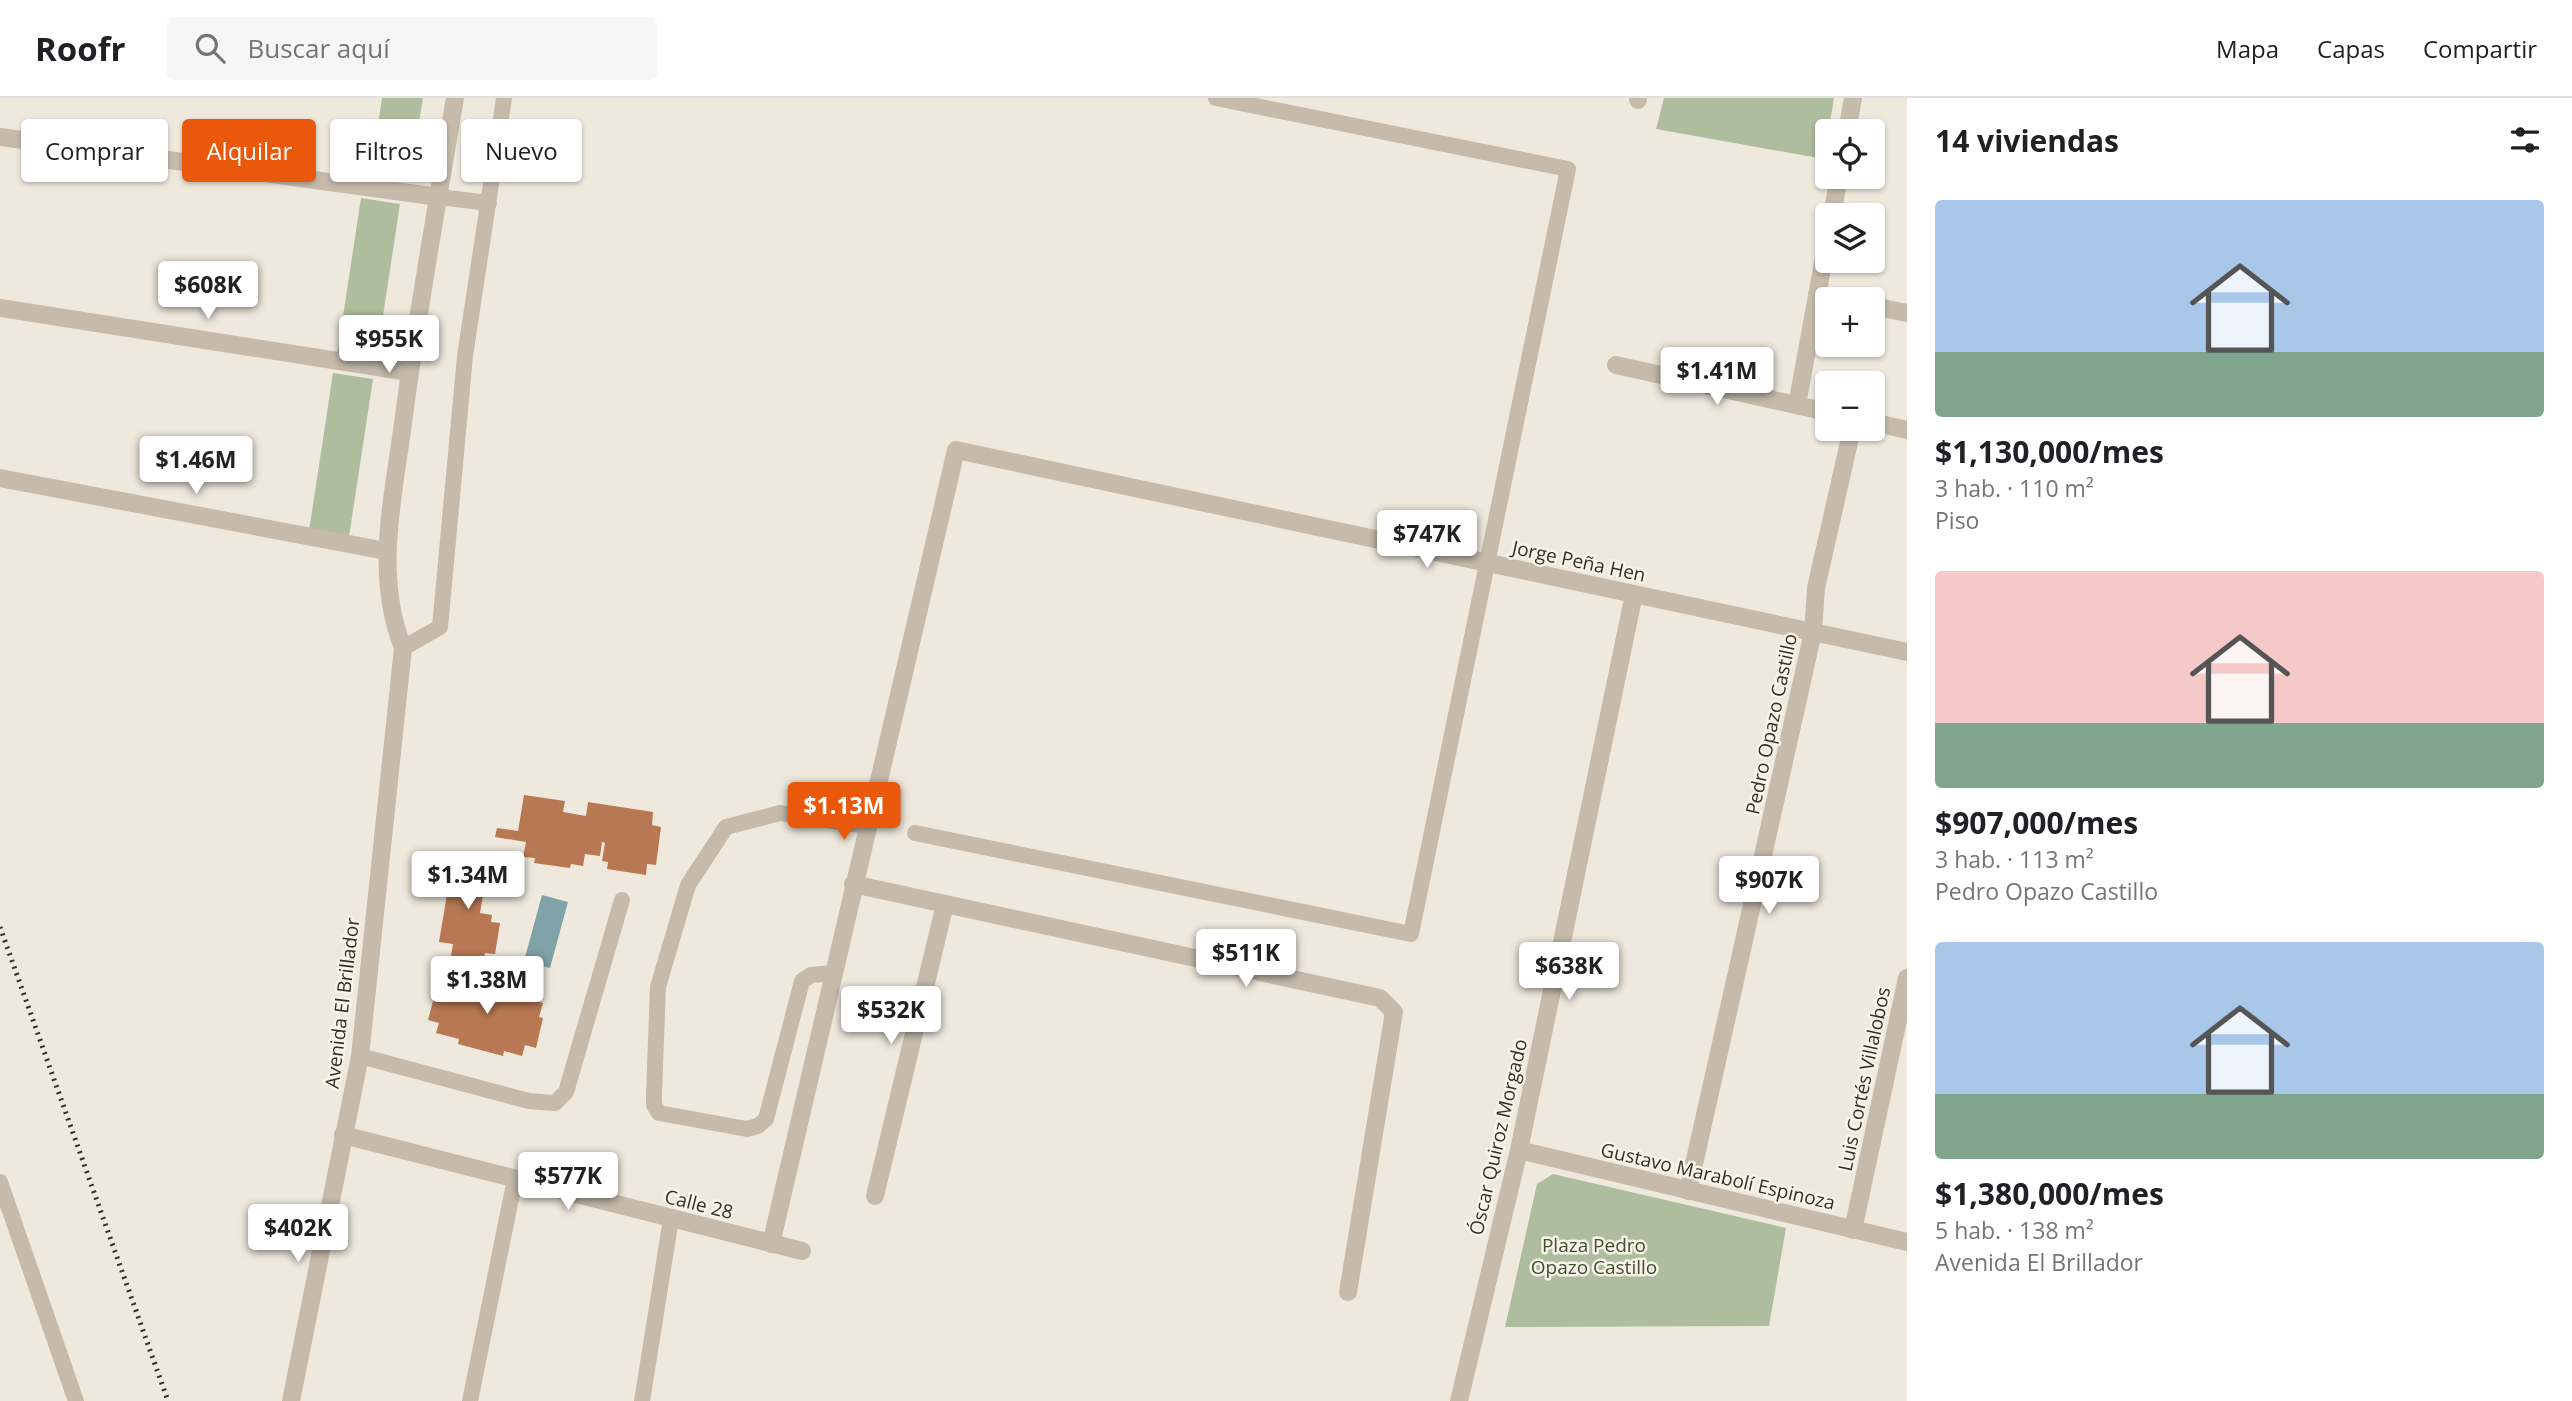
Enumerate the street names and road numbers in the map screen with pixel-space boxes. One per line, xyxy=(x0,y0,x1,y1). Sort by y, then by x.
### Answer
street label: Jorge Peña Hen xyxy=(1508,534,1648,588)
street label: Pedro Opazo Castillo xyxy=(1739,631,1803,817)
street label: Avenida El Brillador xyxy=(319,916,365,1090)
street label: Luis Cortés Villalobos xyxy=(1832,985,1896,1173)
street label: Óscar Quiroz Morgado xyxy=(1463,1036,1533,1238)
street label: Gustavo Marabolí Espinoza xyxy=(1598,1136,1838,1216)
street label: Calle 28 xyxy=(662,1183,736,1225)

